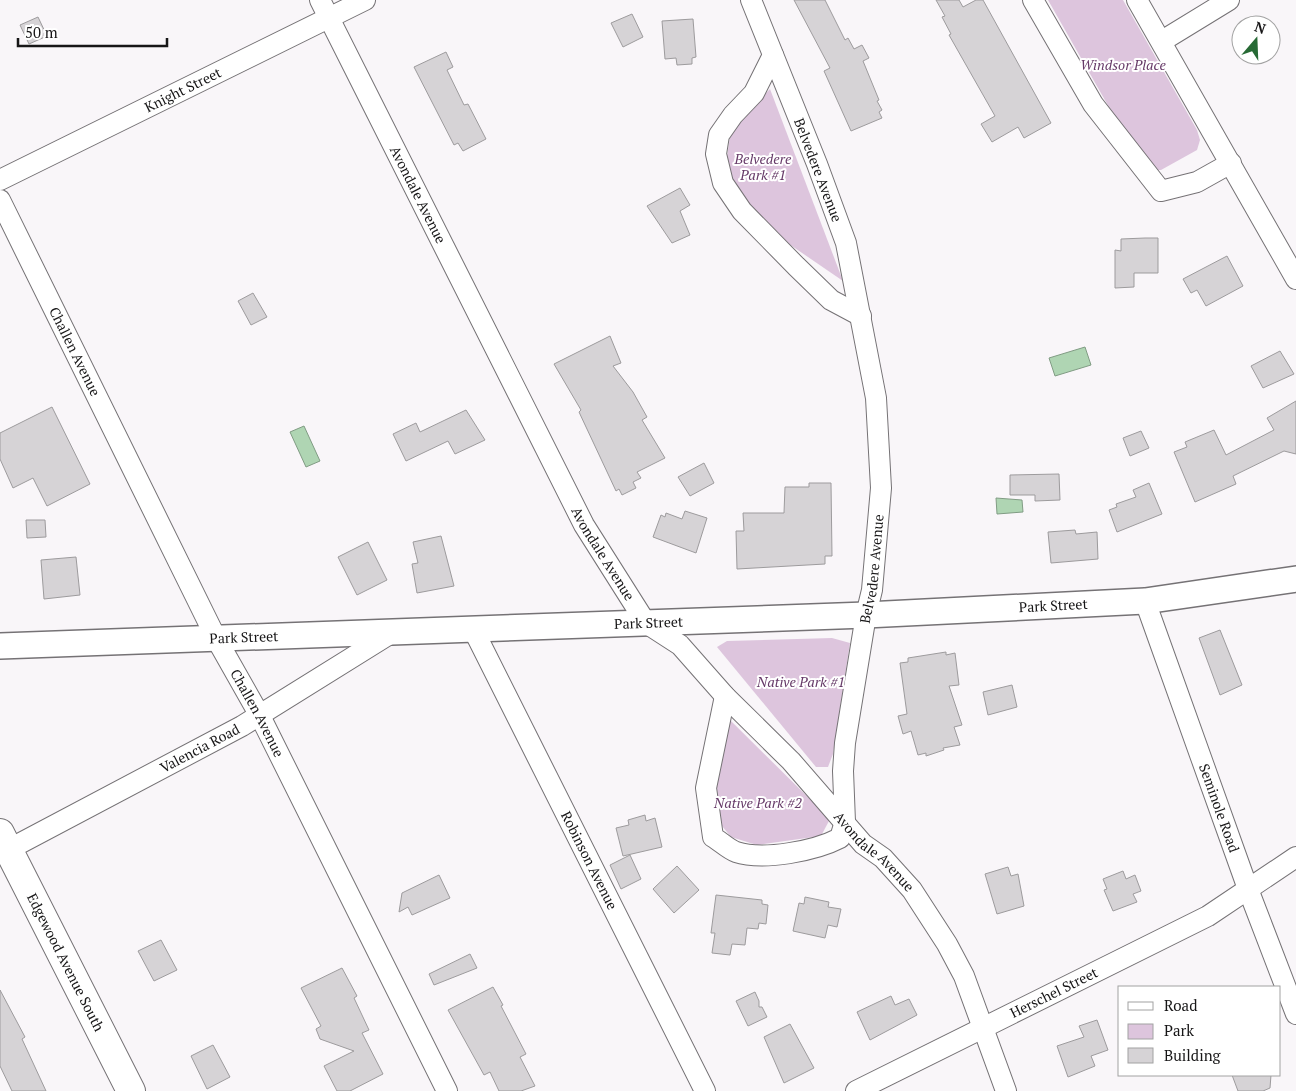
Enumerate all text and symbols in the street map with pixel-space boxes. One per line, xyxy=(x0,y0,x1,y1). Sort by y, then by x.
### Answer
scale bar xyxy=(18,15,166,47)
north arrow xyxy=(1231,15,1281,65)
text: N xyxy=(1252,17,1269,38)
text: 50 m xyxy=(25,22,58,42)
park label: Windsor Place xyxy=(1080,55,1166,74)
street label: Knight Street xyxy=(141,62,225,116)
street label: Belvedere Avenue xyxy=(790,115,847,225)
street label: Avondale Avenue xyxy=(386,143,451,246)
park label: Belvedere Park #1 xyxy=(734,149,792,184)
street label: Challen Avenue xyxy=(45,304,105,399)
street label: Avondale Avenue xyxy=(567,504,639,604)
street label: Belvedere Avenue xyxy=(855,513,888,625)
street label: Park Street xyxy=(1018,594,1089,616)
street label: Park Street xyxy=(614,612,684,633)
street label: Park Street xyxy=(209,626,279,647)
street label: Challen Avenue xyxy=(226,665,289,760)
park label: Native Park #1 xyxy=(756,672,845,691)
street label: Valencia Road xyxy=(156,719,243,777)
street label: Seminole Road xyxy=(1195,761,1244,855)
park label: Native Park #2 xyxy=(713,793,803,812)
street label: Avondale Avenue xyxy=(830,807,919,895)
street label: Robinson Avenue xyxy=(557,808,622,913)
street label: Edgewood Avenue South xyxy=(23,890,109,1034)
street label: Herschel Street xyxy=(1007,962,1101,1022)
legend xyxy=(1118,986,1281,1076)
text: Road xyxy=(1164,995,1197,1015)
text: Park xyxy=(1164,1020,1194,1040)
text: Building xyxy=(1164,1045,1222,1065)

